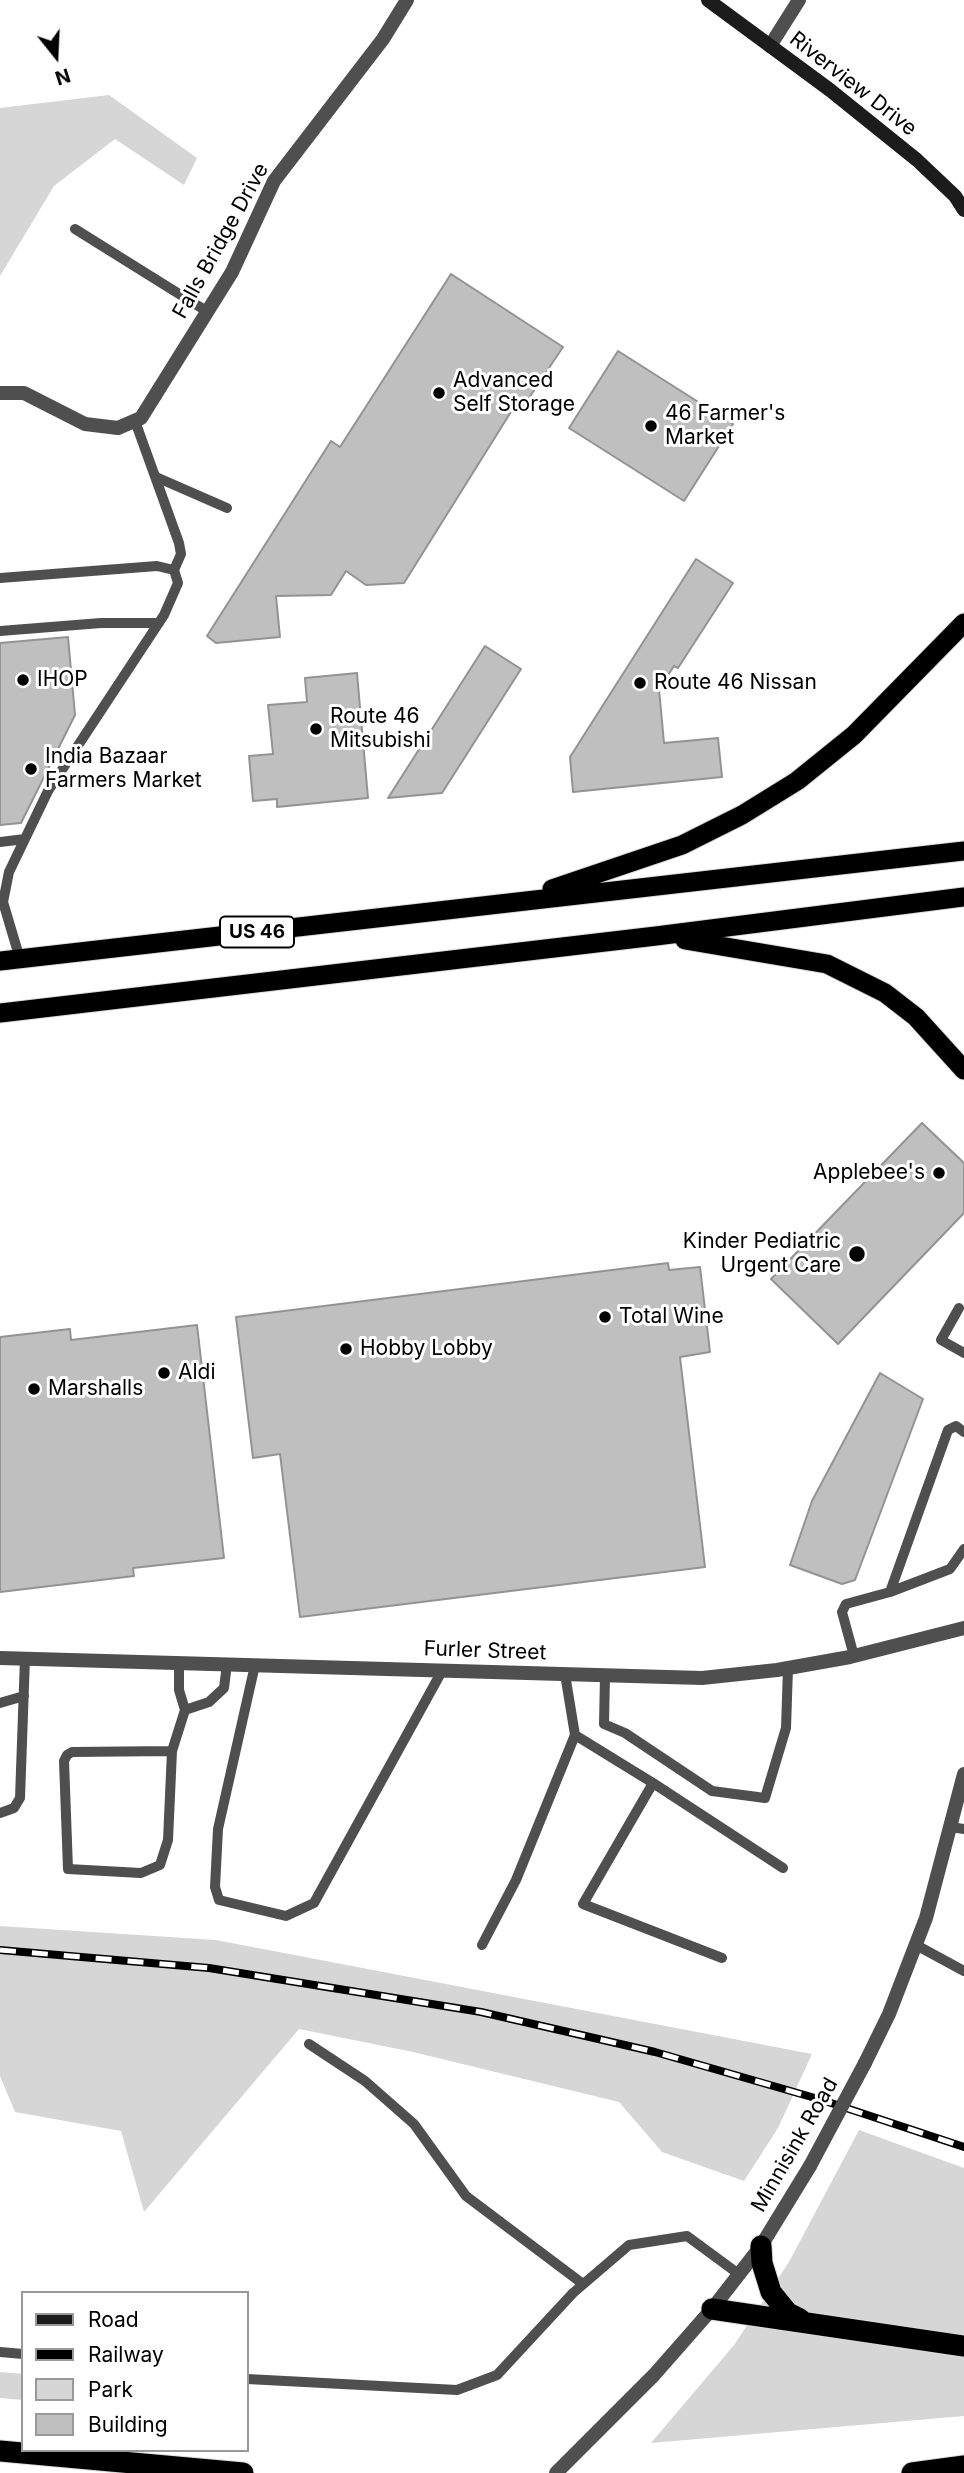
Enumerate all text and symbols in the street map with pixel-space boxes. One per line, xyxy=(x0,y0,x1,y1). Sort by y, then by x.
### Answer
north arrow xyxy=(21,21,91,91)
street label: Riverview Drive xyxy=(784,27,922,141)
text: N xyxy=(52,63,73,90)
street label: Falls Bridge Drive xyxy=(168,159,274,323)
place label: Advanced Self Storage xyxy=(453,368,575,418)
marker: Advanced Self Storage xyxy=(431,385,447,401)
place label: 46 Farmer's Market xyxy=(665,401,785,451)
marker: 46 Farmer's Market xyxy=(643,418,659,434)
place label: IHOP xyxy=(37,667,88,693)
place label: Route 46 Nissan xyxy=(654,670,817,696)
marker: IHOP xyxy=(15,672,31,688)
marker: Route 46 Nissan xyxy=(632,675,648,691)
place label: Route 46 Mitsubishi xyxy=(330,704,431,754)
marker: Route 46 Mitsubishi xyxy=(308,721,324,737)
place label: India Bazaar Farmers Market xyxy=(45,744,202,794)
marker: India Bazaar Farmers Market xyxy=(23,761,39,777)
road number: US 46 xyxy=(220,916,294,948)
place label: Applebee's xyxy=(813,1160,925,1186)
marker: Applebee's xyxy=(931,1165,947,1181)
place label: Kinder Pediatric Urgent Care xyxy=(683,1229,841,1279)
marker: Kinder Pediatric Urgent Care xyxy=(847,1244,867,1264)
place label: Total Wine xyxy=(619,1304,724,1330)
marker: Total Wine xyxy=(597,1309,613,1325)
place label: Hobby Lobby xyxy=(360,1336,493,1362)
marker: Hobby Lobby xyxy=(338,1341,354,1357)
place label: Aldi xyxy=(178,1360,216,1386)
marker: Aldi xyxy=(156,1365,172,1381)
place label: Marshalls xyxy=(48,1376,143,1402)
marker: Marshalls xyxy=(26,1381,42,1397)
street label: Furler Street xyxy=(423,1636,547,1666)
street label: Minnisink Road xyxy=(746,2073,844,2217)
legend xyxy=(21,2291,248,2452)
text: Road xyxy=(88,2307,139,2332)
text: Railway xyxy=(88,2342,164,2367)
text: Park xyxy=(88,2377,133,2402)
text: Building xyxy=(88,2412,168,2437)

